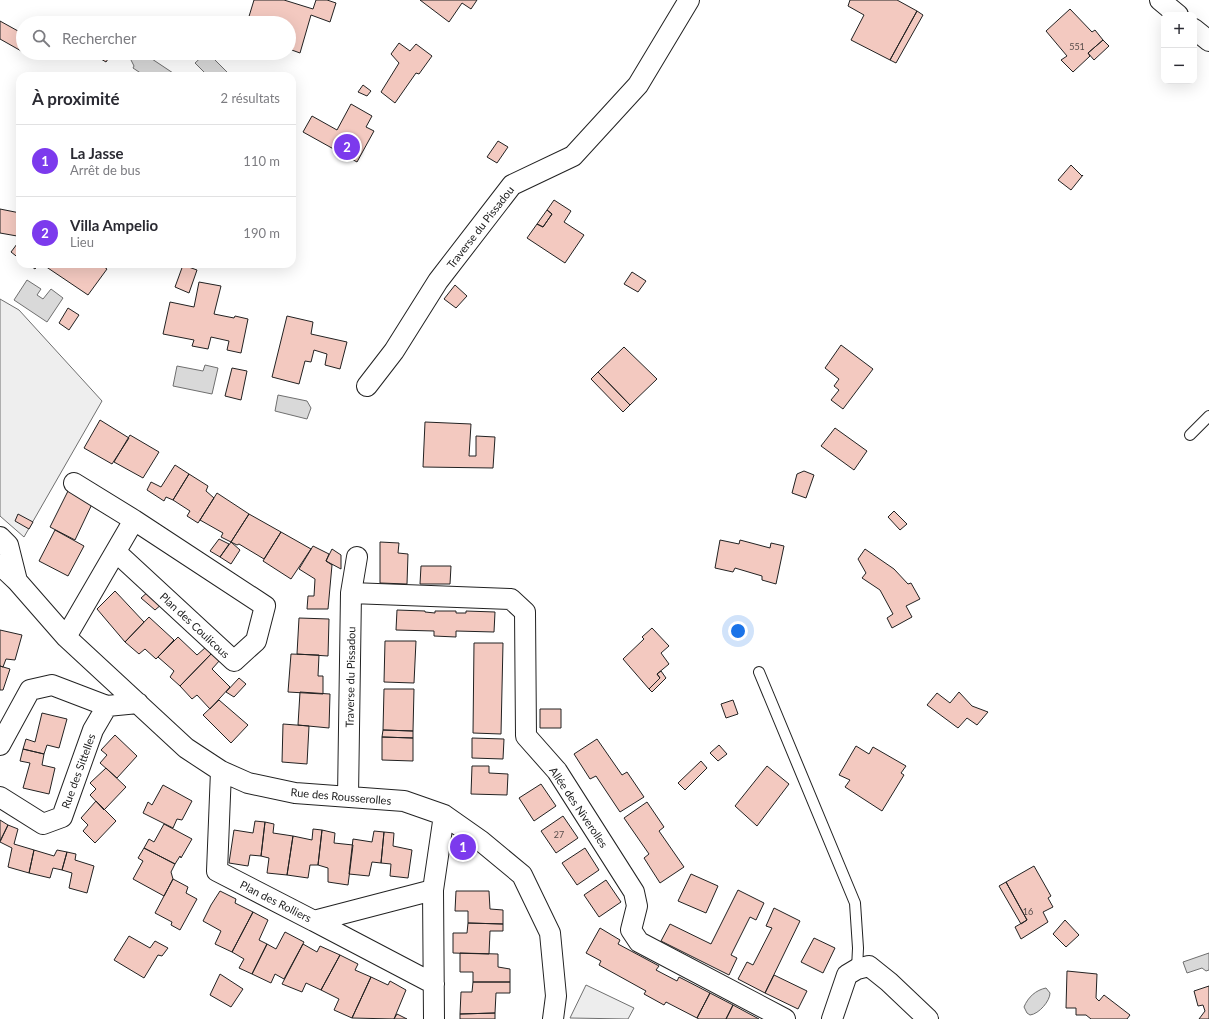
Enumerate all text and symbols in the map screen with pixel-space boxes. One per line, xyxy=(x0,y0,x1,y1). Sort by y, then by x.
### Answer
map controls xyxy=(1161,12,1197,84)
button: + xyxy=(1161,12,1197,48)
search box xyxy=(16,16,296,60)
icon: search xyxy=(30,27,52,49)
text: Rechercher xyxy=(62,29,136,47)
house number: 551 xyxy=(1069,41,1085,52)
button: − xyxy=(1161,48,1197,84)
text: À proximité xyxy=(32,88,120,109)
text: 2 résultats xyxy=(221,90,280,106)
pin: 2 xyxy=(334,132,360,162)
text: La Jasse xyxy=(70,144,124,162)
text: 1 xyxy=(41,153,49,169)
text: 110 m xyxy=(243,153,280,169)
text: Arrêt de bus xyxy=(70,162,140,178)
street label: Traverse du Pissadou xyxy=(444,183,516,271)
text: Villa Ampelio xyxy=(70,216,158,234)
text: 2 xyxy=(41,225,49,241)
text: 190 m xyxy=(243,225,280,241)
text: Lieu xyxy=(70,234,94,250)
street label: Plan des Coulicous xyxy=(158,589,233,661)
your location xyxy=(728,621,748,641)
street label: Traverse du Pissadou xyxy=(343,626,357,728)
street label: Rue des Sittelles xyxy=(58,732,98,810)
street label: Allée des Niverolles xyxy=(547,764,611,850)
street label: Rue des Rousserolles xyxy=(290,785,392,807)
house number: 27 xyxy=(554,829,564,840)
pin: 1 xyxy=(450,832,476,862)
street label: Plan des Rolliers xyxy=(238,877,314,925)
house number: 16 xyxy=(1023,906,1033,917)

